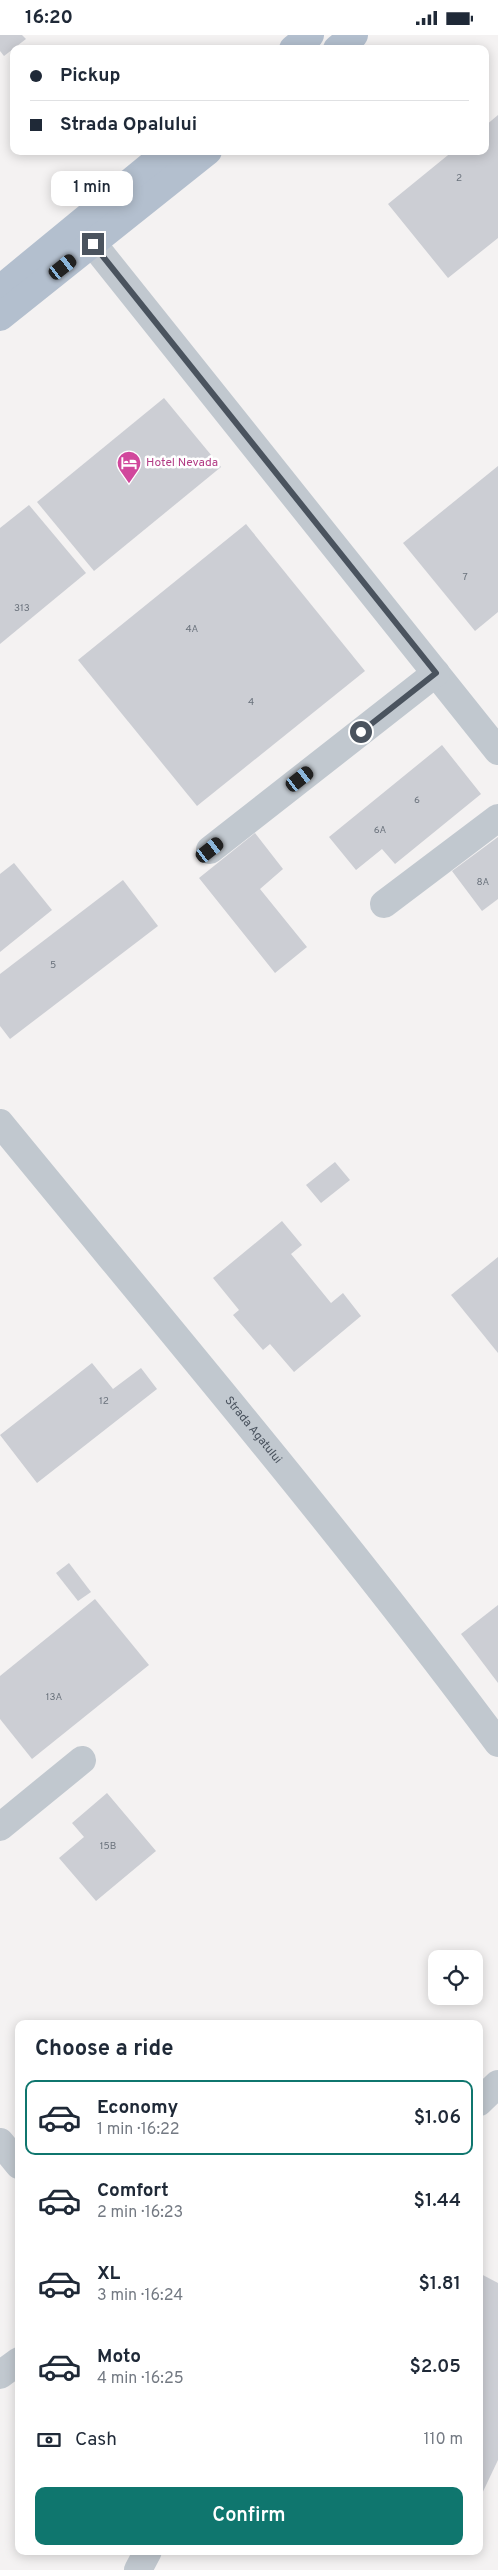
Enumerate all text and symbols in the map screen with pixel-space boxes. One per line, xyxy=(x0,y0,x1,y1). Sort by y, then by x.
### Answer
text: 16:20 xyxy=(25,6,73,30)
text: Pickup xyxy=(60,64,120,88)
text: Strada Opalului xyxy=(60,113,197,137)
callout: 1 min xyxy=(52,171,134,207)
house number: 2 xyxy=(456,172,462,185)
text: 1 min xyxy=(73,178,111,198)
route end xyxy=(82,233,104,255)
car xyxy=(46,252,79,282)
hotel icon: Hotel Nevada xyxy=(116,450,142,484)
place label: Hotel Nevada xyxy=(146,455,218,471)
house number: 7 xyxy=(462,571,468,584)
house number: 313 xyxy=(14,602,30,615)
house number: 4A xyxy=(186,623,199,636)
house number: 4 xyxy=(248,696,254,709)
route start xyxy=(350,721,372,743)
car xyxy=(283,764,316,794)
house number: 6 xyxy=(414,794,420,807)
house number: 6A xyxy=(374,824,386,837)
car xyxy=(193,835,226,865)
house number: 8A xyxy=(477,876,490,889)
house number: 5 xyxy=(50,959,56,972)
street label: Strada Agatului xyxy=(221,1393,285,1467)
house number: 12 xyxy=(99,1395,109,1408)
house number: 13A xyxy=(46,1691,62,1704)
house number: 15B xyxy=(100,1840,116,1853)
map controls xyxy=(428,1950,483,2005)
button: locate xyxy=(428,1950,483,2005)
text: Choose a ride xyxy=(35,2036,173,2063)
icon: car xyxy=(37,2095,82,2140)
text: Economy xyxy=(97,2096,178,2120)
text: $1.06 xyxy=(414,2106,461,2130)
text: 1 min · 16:22 xyxy=(97,2120,180,2140)
icon: car xyxy=(37,2178,82,2223)
text: Comfort xyxy=(97,2179,169,2203)
text: $1.44 xyxy=(414,2189,461,2213)
text: 2 min · 16:23 xyxy=(97,2203,183,2223)
icon: car xyxy=(37,2261,82,2306)
text: XL xyxy=(97,2262,120,2286)
text: $1.81 xyxy=(418,2272,461,2296)
text: 3 min · 16:24 xyxy=(97,2286,183,2306)
icon: car xyxy=(37,2344,82,2389)
text: Moto xyxy=(97,2345,141,2369)
text: $2.05 xyxy=(409,2355,461,2379)
text: 4 min · 16:25 xyxy=(97,2369,184,2389)
icon: cash xyxy=(35,2426,63,2454)
text: Cash xyxy=(75,2428,117,2452)
text: 110 m xyxy=(423,2430,463,2450)
button: Confirm xyxy=(35,2487,463,2545)

